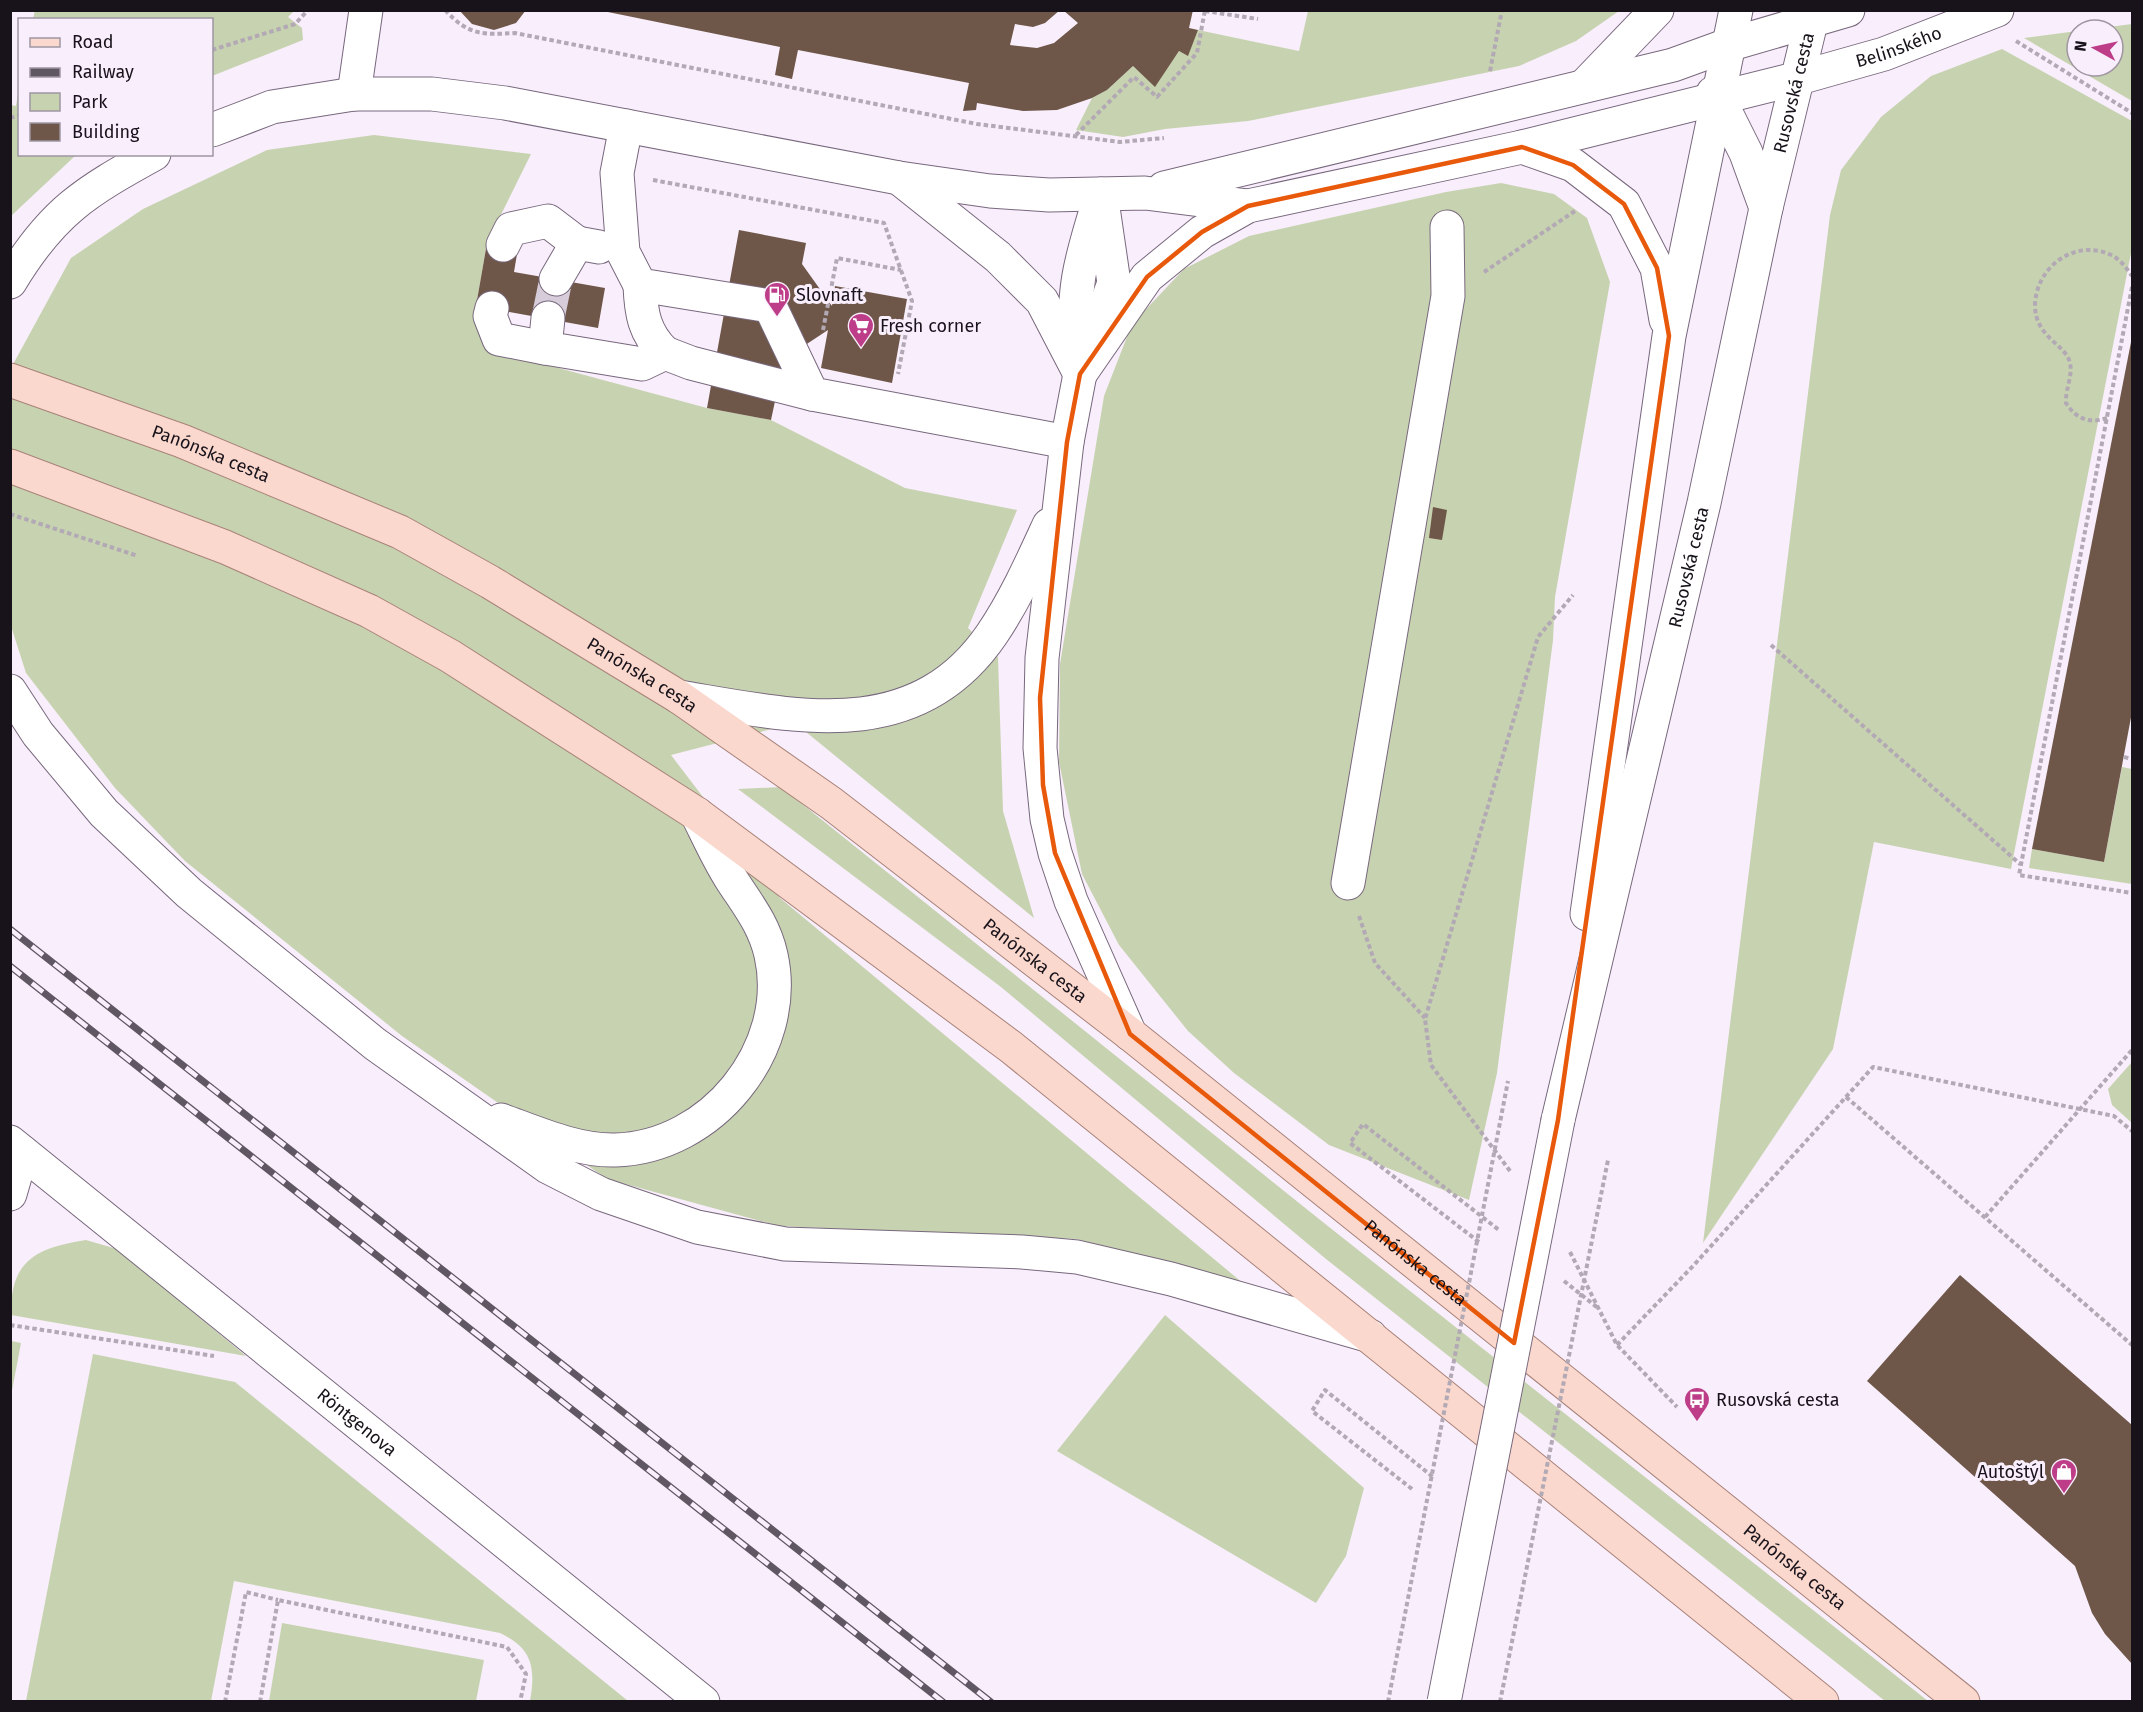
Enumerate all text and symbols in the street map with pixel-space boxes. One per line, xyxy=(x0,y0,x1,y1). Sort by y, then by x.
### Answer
legend xyxy=(18,18,213,156)
north arrow xyxy=(2065,18,2125,78)
street label: Belinského xyxy=(1853,22,1945,72)
street label: Rusovská cesta xyxy=(1769,30,1819,155)
text: Road xyxy=(72,31,114,53)
text: N xyxy=(2070,39,2091,53)
text: Railway xyxy=(72,61,134,83)
text: Park xyxy=(72,91,108,113)
text: Building xyxy=(72,121,140,143)
fuel station icon: Slovnaft xyxy=(762,280,792,318)
place label: Slovnaft xyxy=(796,284,864,306)
supermarket icon: Fresh corner xyxy=(846,311,876,349)
place label: Fresh corner xyxy=(880,315,981,337)
street label: Panónska cesta xyxy=(149,420,273,487)
street label: Rusovská cesta xyxy=(1664,505,1714,630)
street label: Panónska cesta xyxy=(583,633,702,717)
street label: Panónska cesta xyxy=(979,914,1091,1008)
street label: Panónska cesta xyxy=(1360,1215,1471,1311)
street label: Röntgenova xyxy=(313,1384,401,1461)
bus stop icon: Rusovská cesta xyxy=(1682,1385,1712,1423)
place label: Rusovská cesta xyxy=(1716,1389,1839,1411)
shop icon: Autoštýl xyxy=(2049,1457,2079,1495)
place label: Autoštýl xyxy=(1978,1461,2044,1483)
street label: Panónska cesta xyxy=(1739,1519,1850,1615)

